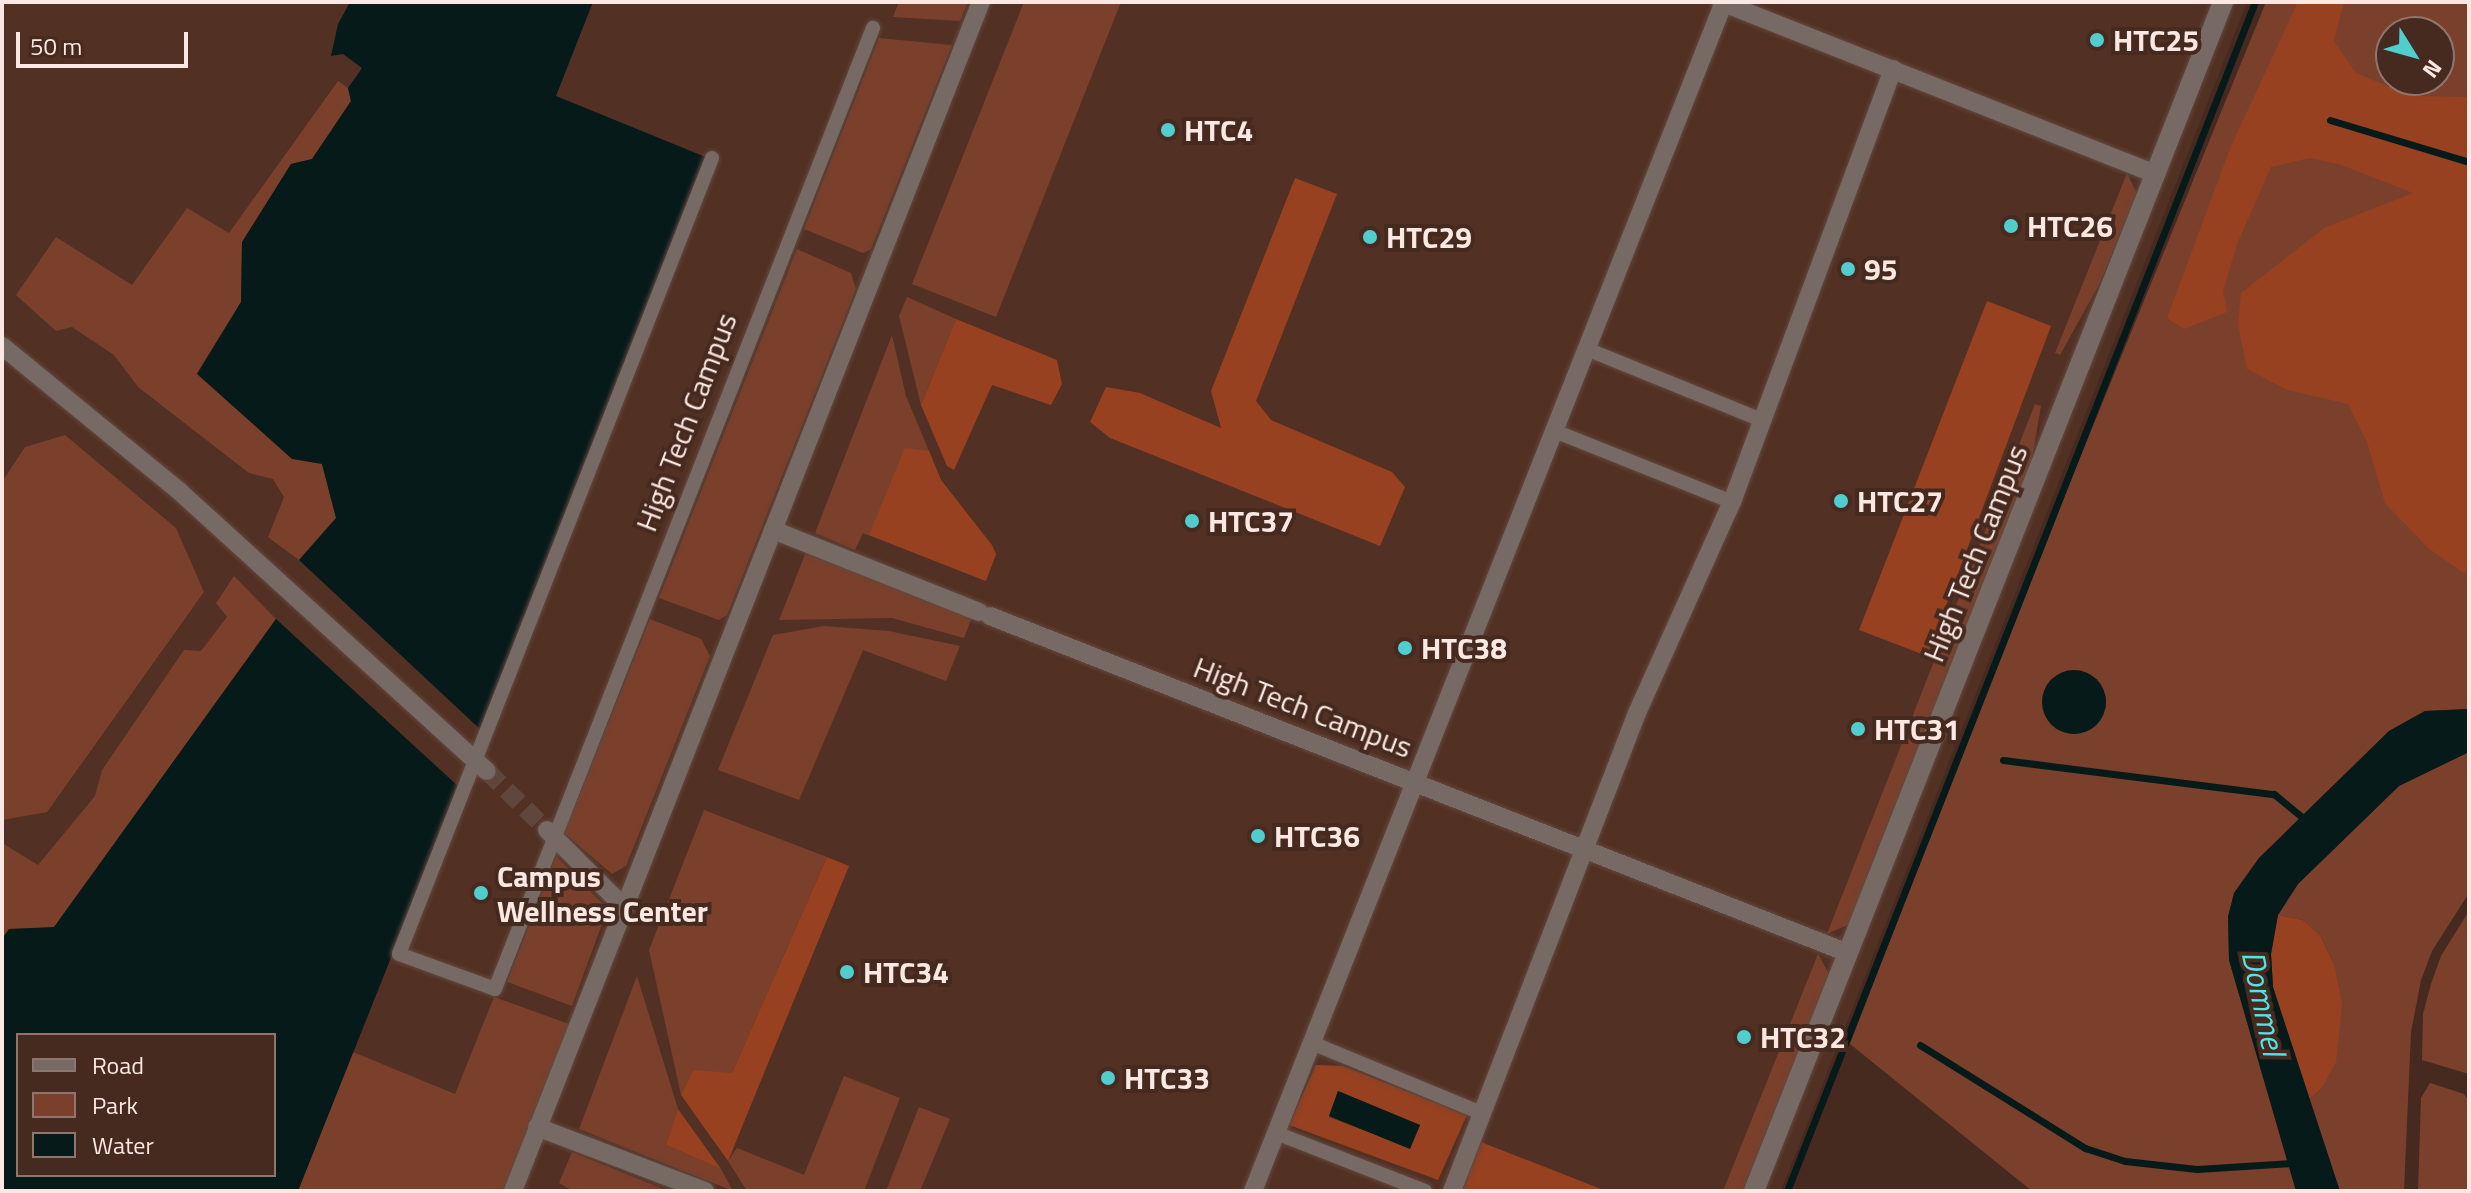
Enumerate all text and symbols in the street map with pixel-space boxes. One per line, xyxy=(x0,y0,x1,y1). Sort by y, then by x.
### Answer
scale bar xyxy=(20,16,192,66)
north arrow xyxy=(2375,16,2455,96)
place label: HTC25 xyxy=(2113,22,2199,58)
text: 50 m xyxy=(30,28,82,64)
marker: HTC25 xyxy=(2088,31,2106,49)
text: N xyxy=(2414,53,2451,86)
place label: HTC4 xyxy=(1184,112,1253,148)
marker: HTC4 xyxy=(1159,121,1177,139)
place label: HTC26 xyxy=(2027,208,2113,244)
marker: HTC26 xyxy=(2002,217,2020,235)
place label: HTC29 xyxy=(1386,219,1472,255)
marker: HTC29 xyxy=(1361,228,1379,246)
place label: 95 xyxy=(1864,251,1898,287)
marker: 95 xyxy=(1839,260,1857,278)
street label: High Tech Campus xyxy=(628,308,744,536)
street label: High Tech Campus xyxy=(1915,439,2035,667)
place label: HTC27 xyxy=(1857,483,1943,519)
marker: HTC27 xyxy=(1832,492,1850,510)
place label: HTC37 xyxy=(1208,503,1294,539)
marker: HTC37 xyxy=(1183,512,1201,530)
place label: HTC38 xyxy=(1421,630,1507,666)
marker: HTC38 xyxy=(1396,639,1414,657)
street label: High Tech Campus xyxy=(1189,649,1417,765)
place label: HTC31 xyxy=(1874,711,1960,747)
marker: HTC31 xyxy=(1849,720,1867,738)
place label: HTC36 xyxy=(1274,818,1360,854)
marker: HTC36 xyxy=(1249,827,1267,845)
place label: Campus Wellness Center xyxy=(497,858,708,928)
marker: Campus Wellness Center xyxy=(472,884,490,902)
water label: Dommel xyxy=(2234,947,2294,1059)
place label: HTC34 xyxy=(863,954,949,990)
marker: HTC34 xyxy=(838,963,856,981)
place label: HTC32 xyxy=(1760,1019,1846,1055)
marker: HTC32 xyxy=(1735,1028,1753,1046)
legend xyxy=(16,1033,276,1177)
text: Road xyxy=(92,1047,144,1083)
place label: HTC33 xyxy=(1124,1060,1210,1096)
marker: HTC33 xyxy=(1099,1069,1117,1087)
text: Park xyxy=(92,1087,138,1123)
text: Water xyxy=(92,1127,154,1163)

